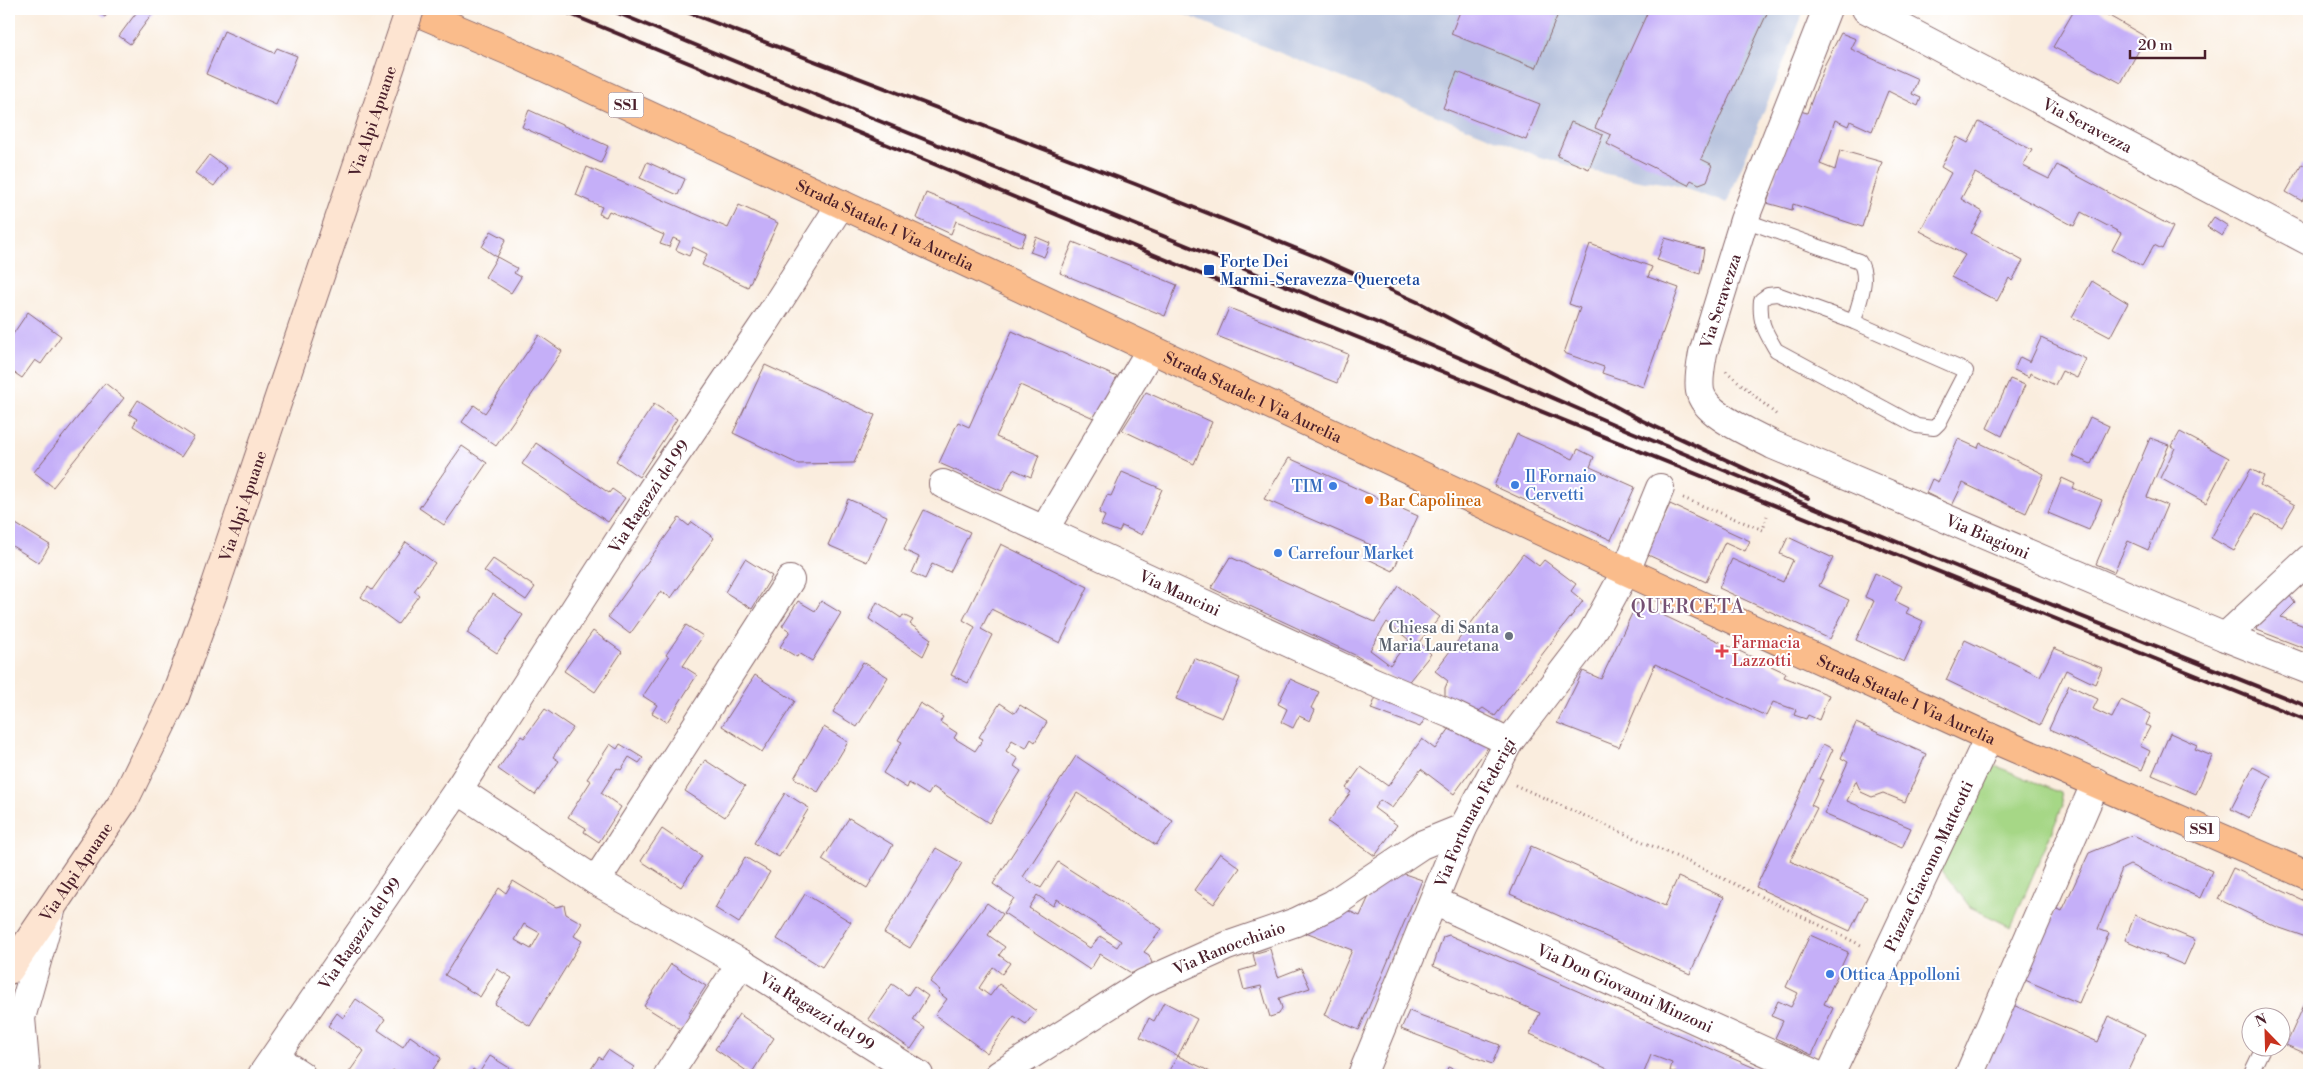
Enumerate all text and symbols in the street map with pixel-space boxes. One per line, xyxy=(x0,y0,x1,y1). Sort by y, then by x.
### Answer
scale bar xyxy=(2130,28,2206,60)
text: 20 m xyxy=(2138,36,2173,55)
street label: Via Alpi Apuane xyxy=(345,63,401,180)
road number: SS1 xyxy=(608,92,644,118)
street label: Via Seravezza xyxy=(2038,94,2136,158)
street label: Strada Statale 1 Via Aurelia xyxy=(793,176,978,276)
street label: Via Seravezza xyxy=(1696,251,1746,352)
place label: Forte Dei Marmi-Seravezza-Querceta xyxy=(1220,252,1421,290)
marker: Forte Dei Marmi-Seravezza-Querceta xyxy=(1202,263,1216,277)
street label: Strada Statale 1 Via Aurelia xyxy=(1160,347,1346,448)
street label: Via Ragazzi del 99 xyxy=(604,436,694,558)
street label: Via Alpi Apuane xyxy=(215,448,271,565)
place label: Il Fornaio Cervetti xyxy=(1525,467,1597,505)
place label: TIM xyxy=(1292,477,1323,497)
marker: Il Fornaio Cervetti xyxy=(1509,479,1521,491)
marker: TIM xyxy=(1327,480,1339,492)
place label: Bar Capolinea xyxy=(1378,491,1483,511)
marker: Bar Capolinea xyxy=(1363,494,1375,506)
street label: Via Biagioni xyxy=(1942,510,2033,564)
place label: Carrefour Market xyxy=(1288,544,1414,564)
marker: Carrefour Market xyxy=(1272,547,1284,559)
street label: Via Mancini xyxy=(1135,566,1223,621)
district label: QUERCETA xyxy=(1631,595,1745,619)
place label: Chiesa di Santa Maria Lauretana xyxy=(1379,618,1500,656)
marker: Chiesa di Santa Maria Lauretana xyxy=(1503,630,1515,642)
place label: Farmacia Lazzotti xyxy=(1732,633,1801,671)
marker: Farmacia Lazzotti xyxy=(1716,645,1728,657)
street label: Strada Statale 1 Via Aurelia xyxy=(1814,651,1999,750)
street label: Via Fortunato Federigi xyxy=(1430,734,1520,891)
street label: Piazza Giacomo Matteotti xyxy=(1880,778,1978,955)
road number: SS1 xyxy=(2184,816,2220,842)
street label: Via Alpi Apuane xyxy=(35,819,117,926)
street label: Via Ragazzi del 99 xyxy=(314,874,406,995)
street label: Via Ranocchiaio xyxy=(1170,918,1288,980)
street label: Via Don Giovanni Minzoni xyxy=(1533,940,1716,1037)
place label: Ottica Appolloni xyxy=(1840,965,1960,985)
street label: Via Ragazzi del 99 xyxy=(755,968,878,1056)
marker: Ottica Appolloni xyxy=(1824,968,1836,980)
north arrow xyxy=(2240,1006,2290,1056)
text: N xyxy=(2253,1011,2270,1031)

